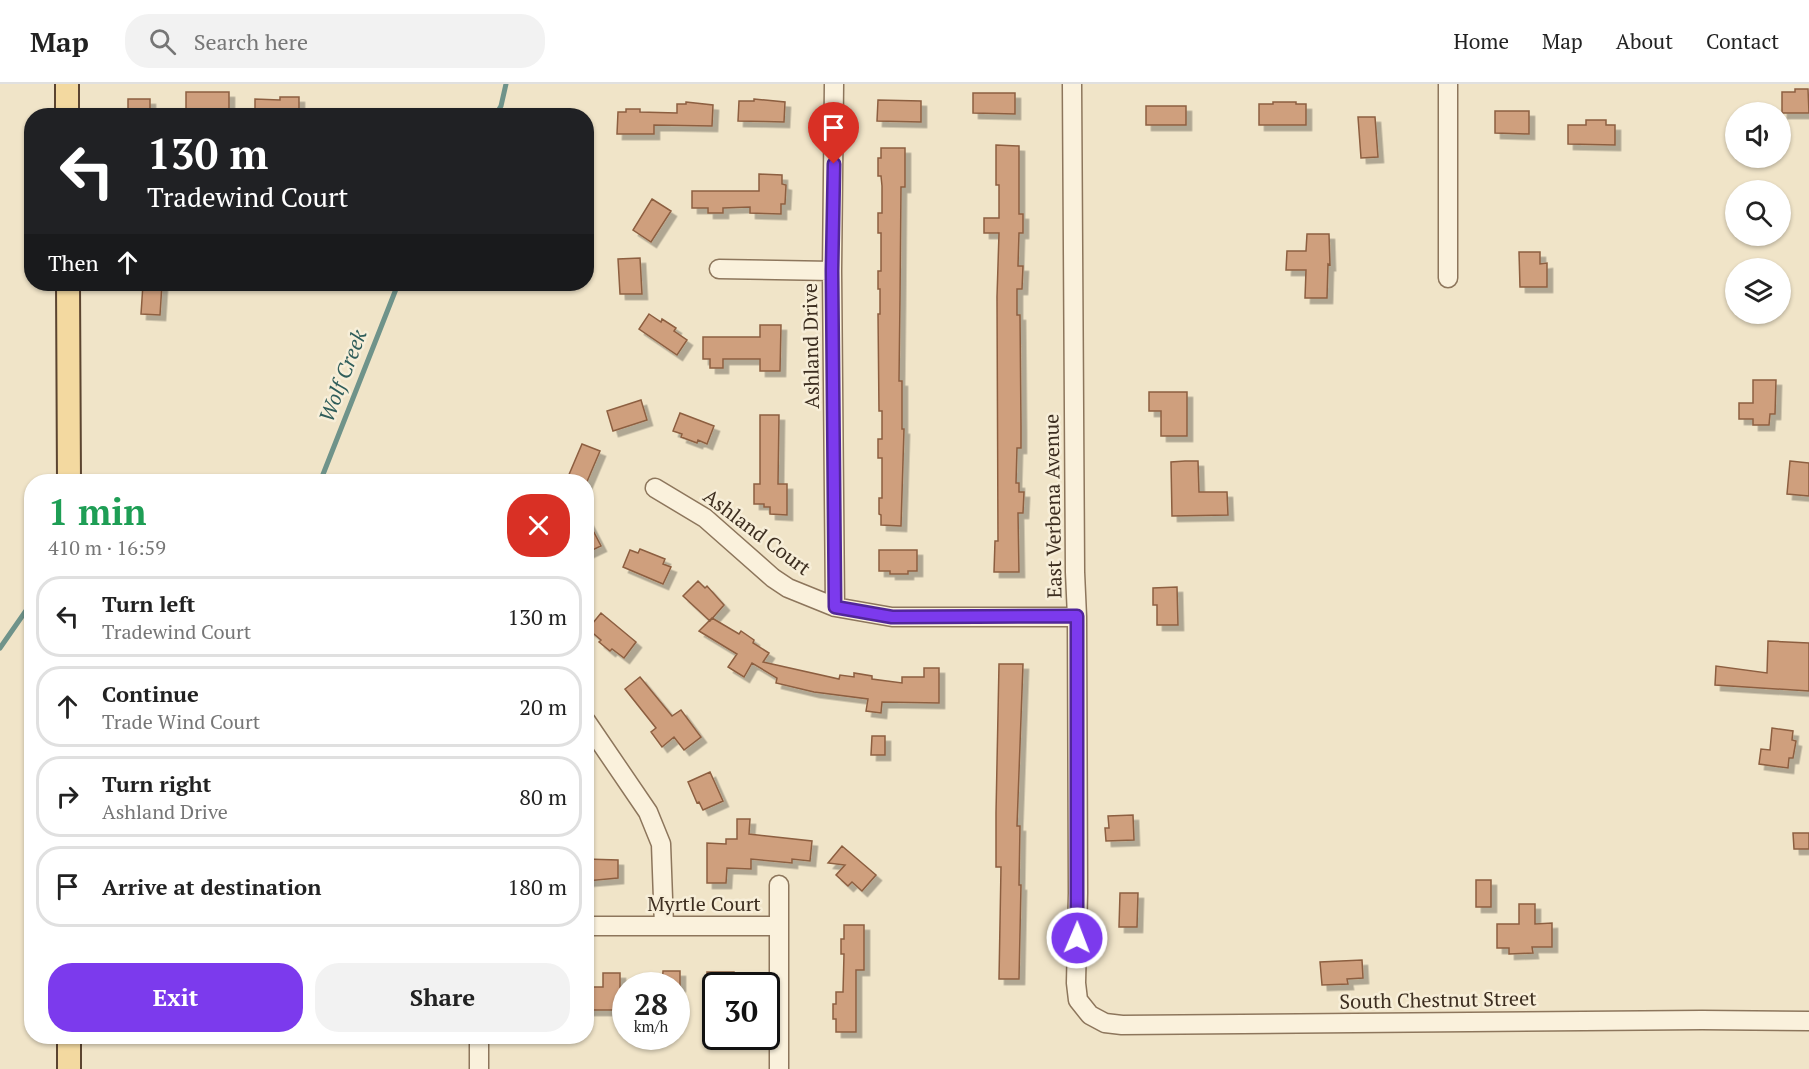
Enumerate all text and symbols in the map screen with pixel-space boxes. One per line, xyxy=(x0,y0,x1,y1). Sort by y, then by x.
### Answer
search box xyxy=(125,14,545,68)
text: Map xyxy=(30,23,89,60)
icon: search xyxy=(146,25,179,58)
text: Search here xyxy=(194,27,308,56)
text: Home xyxy=(1453,27,1509,55)
text: Map xyxy=(1542,27,1583,55)
text: About xyxy=(1616,27,1673,55)
text: Contact xyxy=(1706,27,1779,55)
pin xyxy=(808,102,859,164)
map controls xyxy=(1725,102,1791,324)
button: sound xyxy=(1725,102,1791,168)
icon: arrive xyxy=(817,111,850,144)
text: 130 m xyxy=(147,125,268,181)
icon: left xyxy=(48,132,126,210)
text: Tradewind Court xyxy=(147,179,348,215)
button: search xyxy=(1725,180,1791,246)
icon: ahead xyxy=(111,246,144,279)
text: Then xyxy=(48,248,99,277)
button: layers xyxy=(1725,258,1791,324)
street label: Ashland Drive xyxy=(796,283,825,409)
water label: Wolf Creek xyxy=(312,324,373,426)
street label: East Verbena Avenue xyxy=(1037,413,1068,599)
street label: Ashland Court xyxy=(698,482,817,581)
text: 1 min xyxy=(48,488,146,535)
button: close xyxy=(507,494,570,557)
text: 410 m · 16:59 xyxy=(48,534,166,561)
text: Turn left xyxy=(102,589,195,618)
icon: left xyxy=(51,600,84,633)
text: 130 m xyxy=(507,602,567,631)
text: Tradewind Court xyxy=(102,618,251,645)
text: Continue xyxy=(102,679,199,708)
icon: ahead xyxy=(51,690,84,723)
text: 20 m xyxy=(519,692,567,721)
text: Trade Wind Court xyxy=(102,708,260,735)
text: Turn right xyxy=(102,769,211,798)
icon: right xyxy=(51,780,84,813)
text: 80 m xyxy=(519,782,567,811)
text: Ashland Drive xyxy=(102,798,228,825)
icon: arrive xyxy=(51,870,84,903)
text: Arrive at destination xyxy=(102,872,321,901)
text: 180 m xyxy=(507,872,567,901)
street label: Myrtle Court xyxy=(647,890,761,917)
position arrow xyxy=(1045,906,1109,970)
button: Exit xyxy=(48,963,303,1032)
button: Share xyxy=(315,963,570,1032)
speed limit sign: 30 xyxy=(702,972,780,1050)
text: 28 xyxy=(634,984,668,1024)
street label: South Chestnut Street xyxy=(1339,984,1537,1015)
text: km/h xyxy=(634,1016,668,1036)

